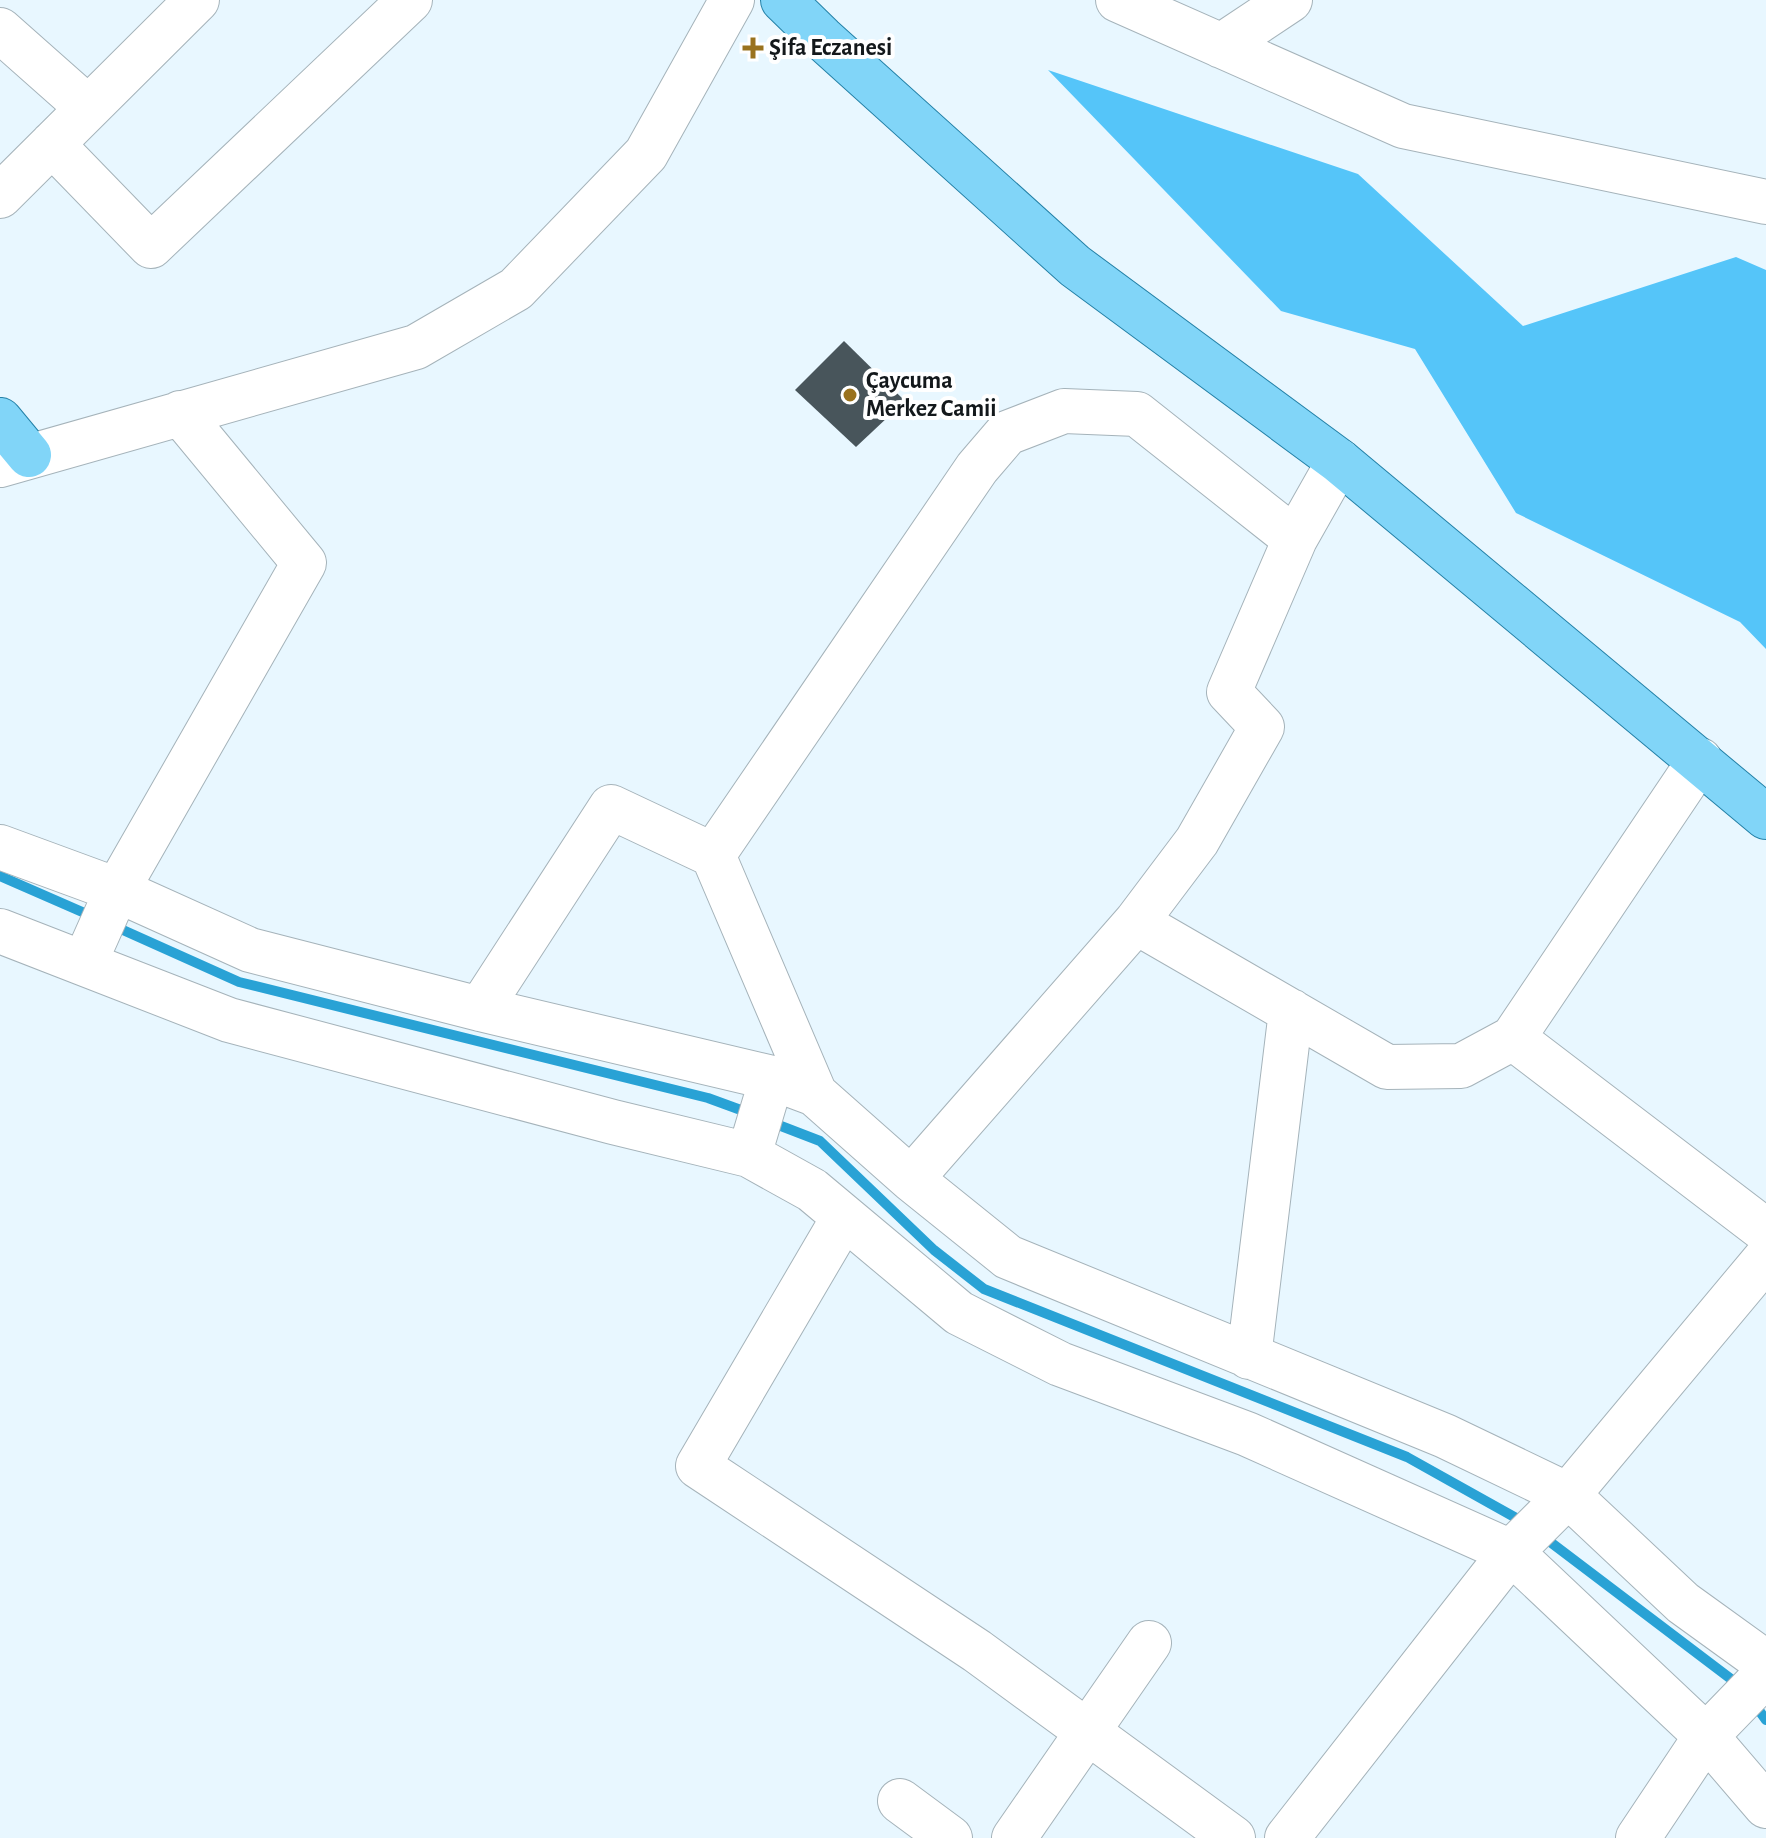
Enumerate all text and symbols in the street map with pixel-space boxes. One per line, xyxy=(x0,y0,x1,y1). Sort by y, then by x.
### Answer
place label: Şifa Eczanesi xyxy=(769,36,892,60)
marker: Şifa Eczanesi xyxy=(744,39,762,57)
place label: Çaycuma Merkez Camii xyxy=(866,369,997,421)
marker: Çaycuma Merkez Camii xyxy=(841,386,859,404)

